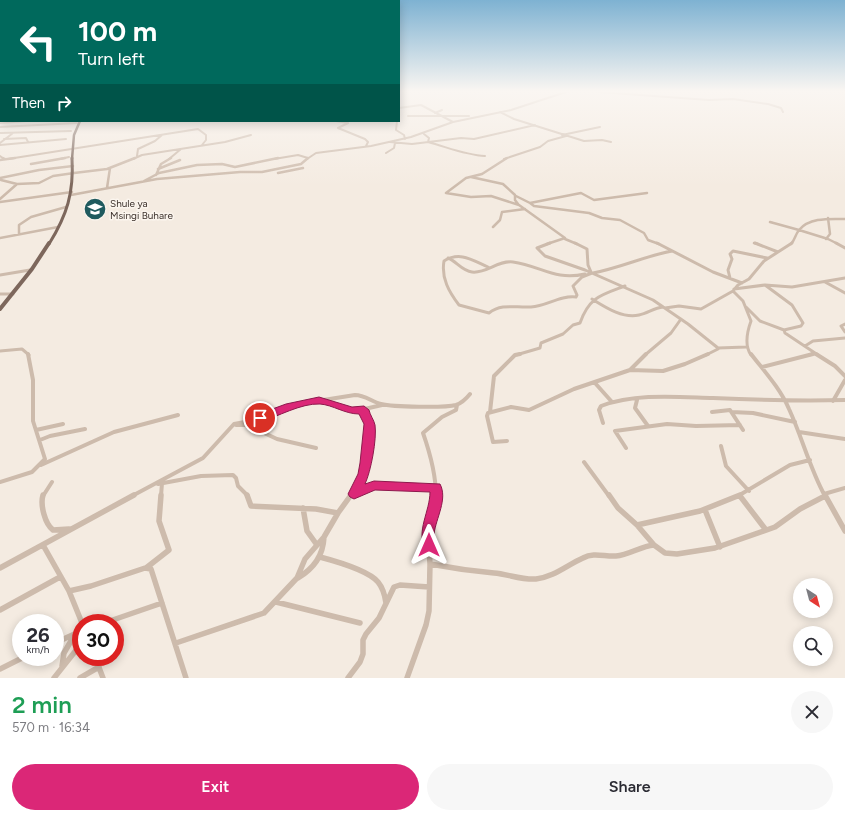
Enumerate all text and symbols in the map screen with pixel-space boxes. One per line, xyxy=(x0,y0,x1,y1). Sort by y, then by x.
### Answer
text: 100 m xyxy=(78,14,157,48)
icon: left xyxy=(12,16,64,68)
text: Turn left xyxy=(78,48,145,70)
icon: right xyxy=(53,92,75,114)
text: Then xyxy=(12,94,45,112)
school or university icon: Shule ya Msingi Buhare xyxy=(82,196,108,222)
place label: Shule ya Msingi Buhare xyxy=(110,197,173,222)
pin xyxy=(243,401,277,435)
icon: arrive xyxy=(249,407,271,429)
position arrow xyxy=(408,524,450,566)
north arrow xyxy=(793,578,833,618)
map controls xyxy=(793,578,833,666)
speed limit sign: 30 xyxy=(72,614,124,666)
text: 26 xyxy=(26,623,50,647)
button: search xyxy=(793,626,833,666)
text: km/h xyxy=(27,643,49,656)
text: 2 min xyxy=(12,690,72,719)
button: close xyxy=(791,691,833,733)
text: 570 m · 16:34 xyxy=(12,720,90,735)
button: Exit xyxy=(12,764,419,810)
button: Share xyxy=(427,764,833,810)

